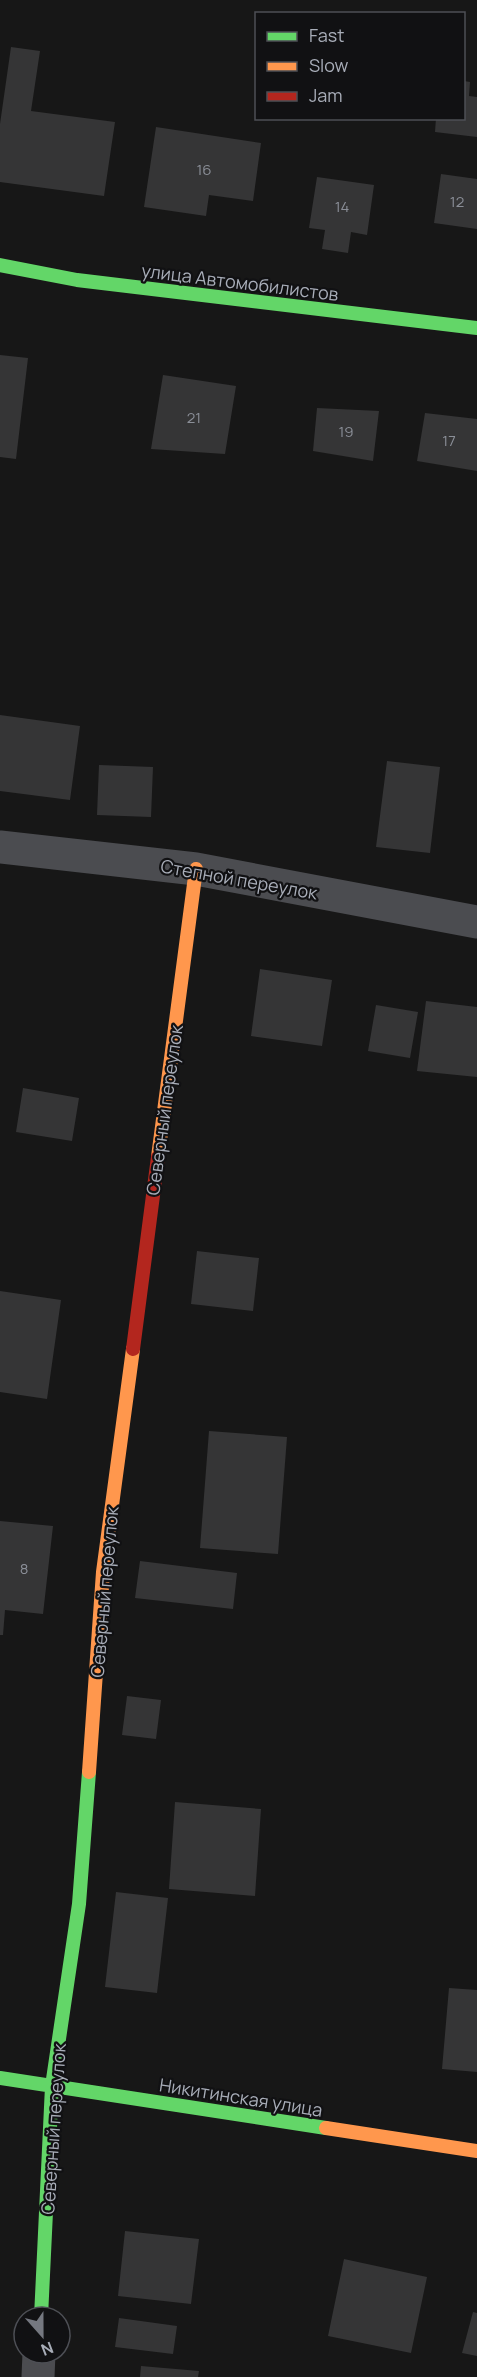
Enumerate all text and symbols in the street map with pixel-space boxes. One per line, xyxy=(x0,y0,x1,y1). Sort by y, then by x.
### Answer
legend xyxy=(255,12,465,120)
text: Fast xyxy=(309,23,344,47)
text: Slow xyxy=(309,53,349,77)
text: Jam xyxy=(309,83,343,107)
house number: 16 xyxy=(196,159,212,180)
house number: 12 xyxy=(450,191,464,212)
house number: 14 xyxy=(335,196,349,217)
street label: улица Автомобилистов xyxy=(140,258,340,306)
house number: 21 xyxy=(187,407,201,428)
house number: 19 xyxy=(338,421,354,442)
house number: 17 xyxy=(442,430,456,451)
street label: Степной переулок xyxy=(159,853,320,905)
street label: Северный переулок xyxy=(140,1022,188,1197)
street label: Северный переулок xyxy=(85,1504,124,1679)
house number: 8 xyxy=(20,1558,28,1579)
street label: Северный переулок xyxy=(35,2042,71,2215)
street label: Никитинская улица xyxy=(158,2072,324,2122)
north arrow xyxy=(12,2305,72,2365)
text: N xyxy=(38,2337,57,2361)

